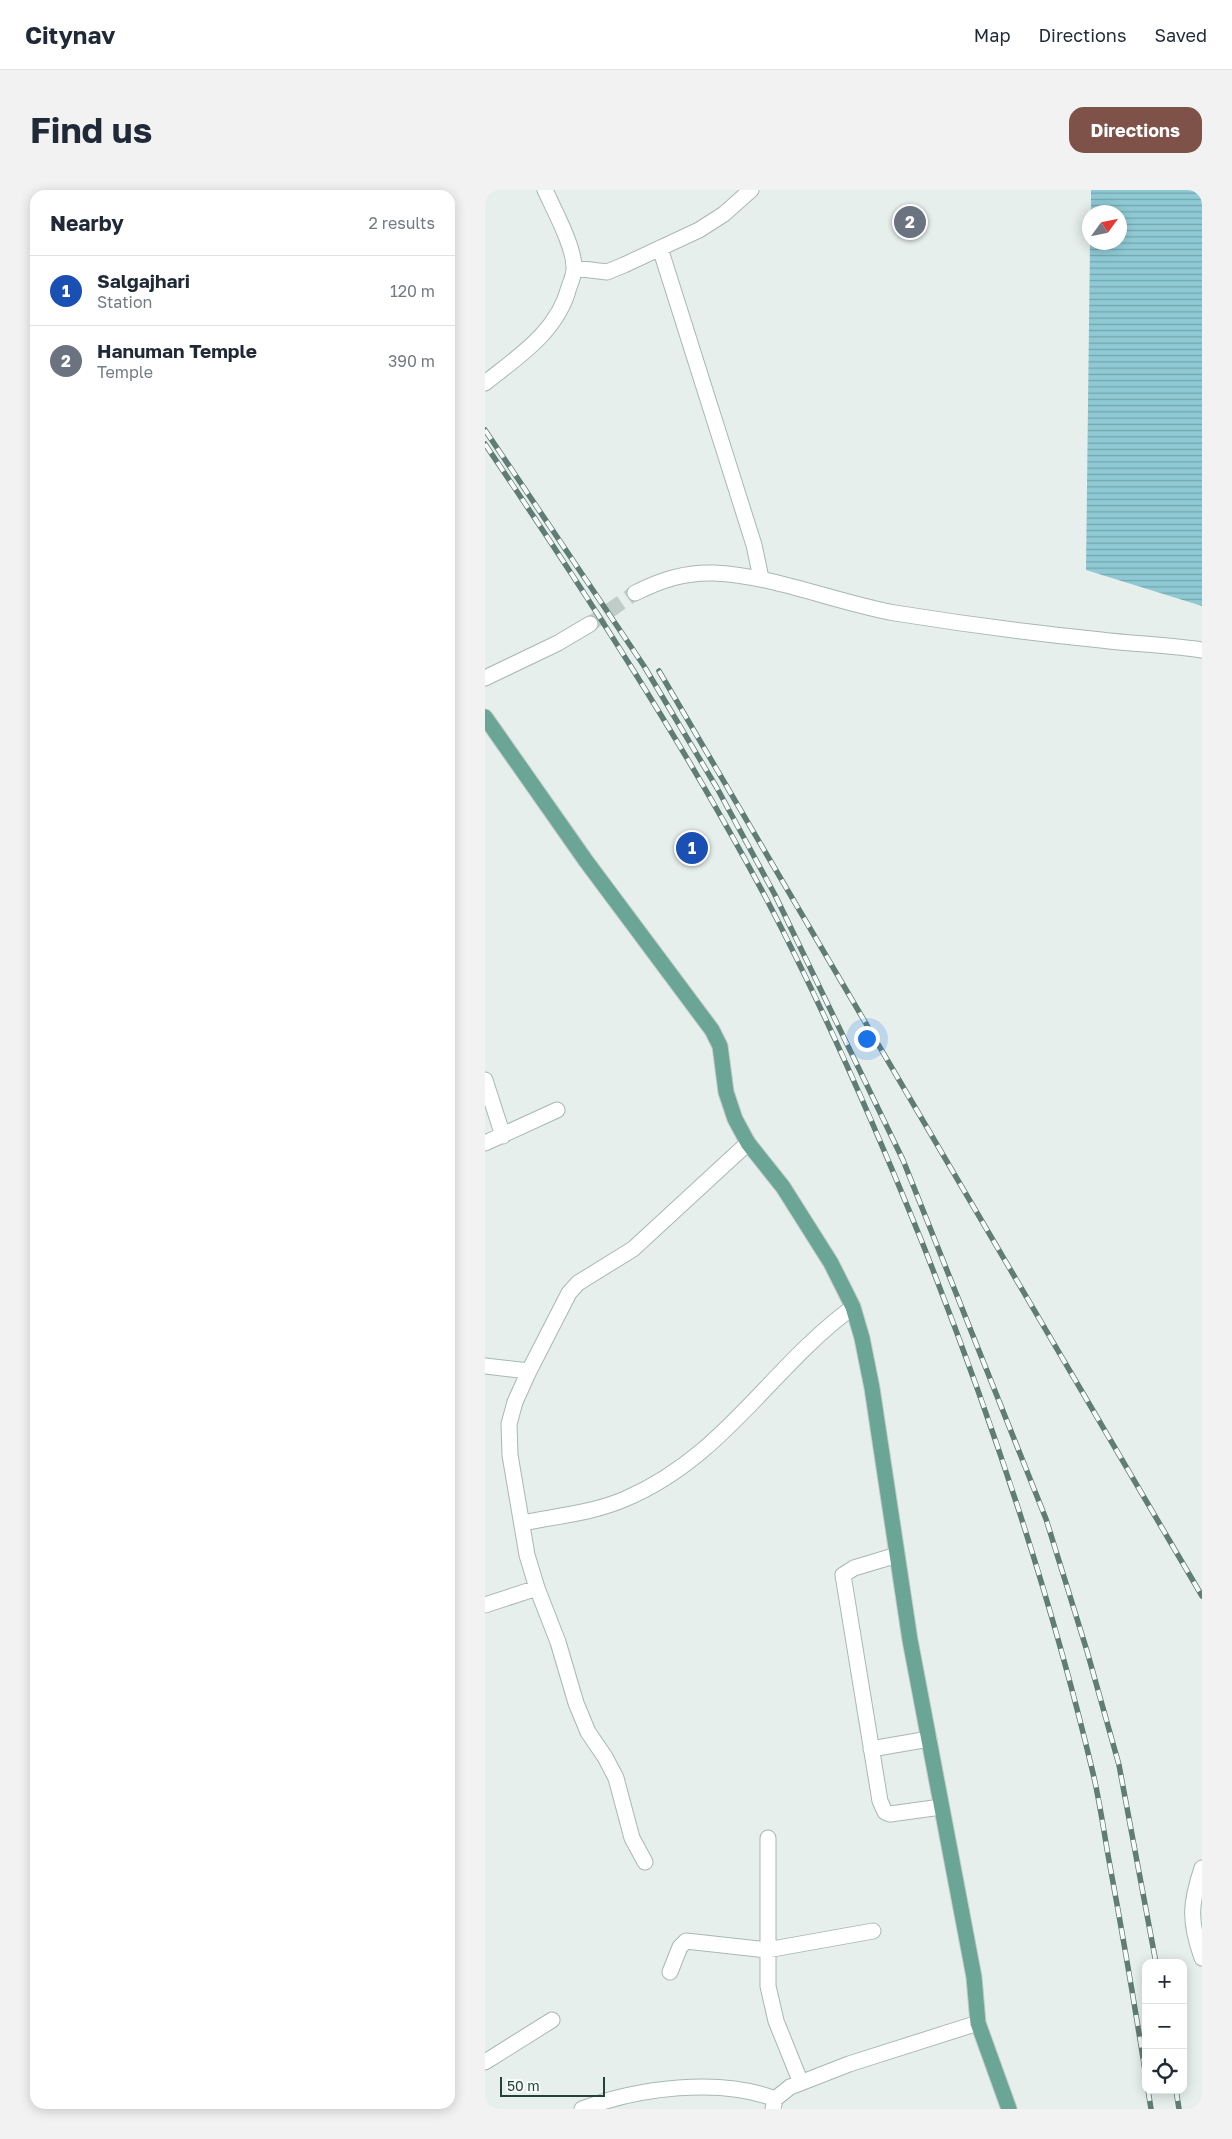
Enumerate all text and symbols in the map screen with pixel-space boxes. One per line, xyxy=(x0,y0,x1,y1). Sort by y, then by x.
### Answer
text: Citynav xyxy=(25,20,115,49)
text: Map xyxy=(974,24,1010,46)
text: Directions xyxy=(1038,24,1126,46)
text: Saved xyxy=(1154,24,1207,46)
button: Directions xyxy=(1069,107,1202,153)
text: Find us xyxy=(30,109,152,151)
pin: 2 xyxy=(894,203,926,241)
north arrow xyxy=(1082,205,1127,250)
text: Nearby xyxy=(50,210,124,236)
text: 2 results xyxy=(369,213,435,233)
text: Salgajhari xyxy=(97,269,190,292)
text: 1 xyxy=(62,281,70,301)
text: 120 m xyxy=(390,281,435,301)
text: Station xyxy=(97,292,152,312)
text: Hanuman Temple xyxy=(97,339,257,362)
text: 2 xyxy=(61,351,71,371)
text: 390 m xyxy=(388,351,435,371)
text: Temple xyxy=(97,362,153,382)
pin: 1 xyxy=(676,829,708,867)
your location xyxy=(854,1026,880,1052)
map controls xyxy=(1142,1959,1187,2094)
button: + xyxy=(1142,1959,1187,2004)
button: − xyxy=(1142,2004,1187,2049)
button: locate xyxy=(1142,2049,1187,2094)
scale bar xyxy=(500,2074,605,2097)
text: 50 m xyxy=(507,2077,540,2094)

